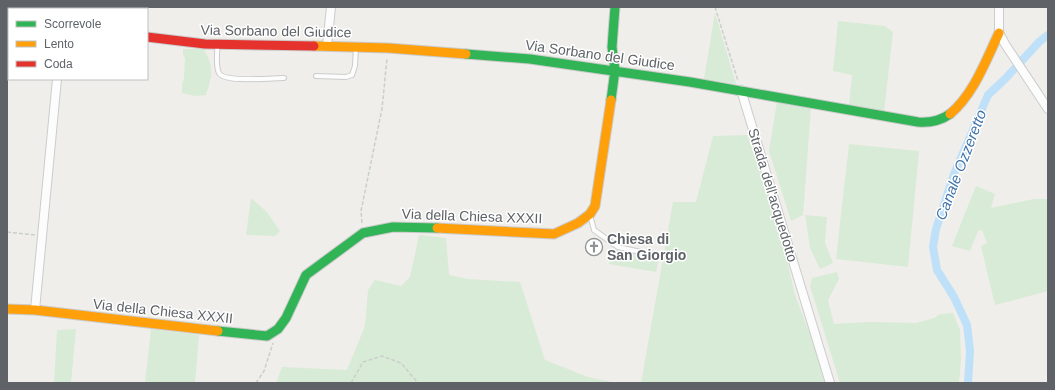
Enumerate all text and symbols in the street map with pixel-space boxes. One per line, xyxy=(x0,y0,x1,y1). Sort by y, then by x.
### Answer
legend xyxy=(8,8,148,80)
text: Scorrevole xyxy=(44,17,102,31)
street label: Via Sorbano del Giudice xyxy=(201,22,352,40)
text: Lento xyxy=(44,37,74,51)
street label: Via Sorbano del Giudice xyxy=(524,37,676,73)
text: Coda xyxy=(44,57,73,71)
water label: Canale Ozzeretto xyxy=(932,107,989,222)
street label: Strada dell'acquedotto xyxy=(745,126,801,264)
street label: Via della Chiesa XXXII xyxy=(401,206,543,226)
place label: Chiesa di San Giorgio xyxy=(607,231,686,263)
church icon: Chiesa di San Giorgio xyxy=(584,237,604,257)
street label: Via della Chiesa XXXII xyxy=(92,296,234,326)

